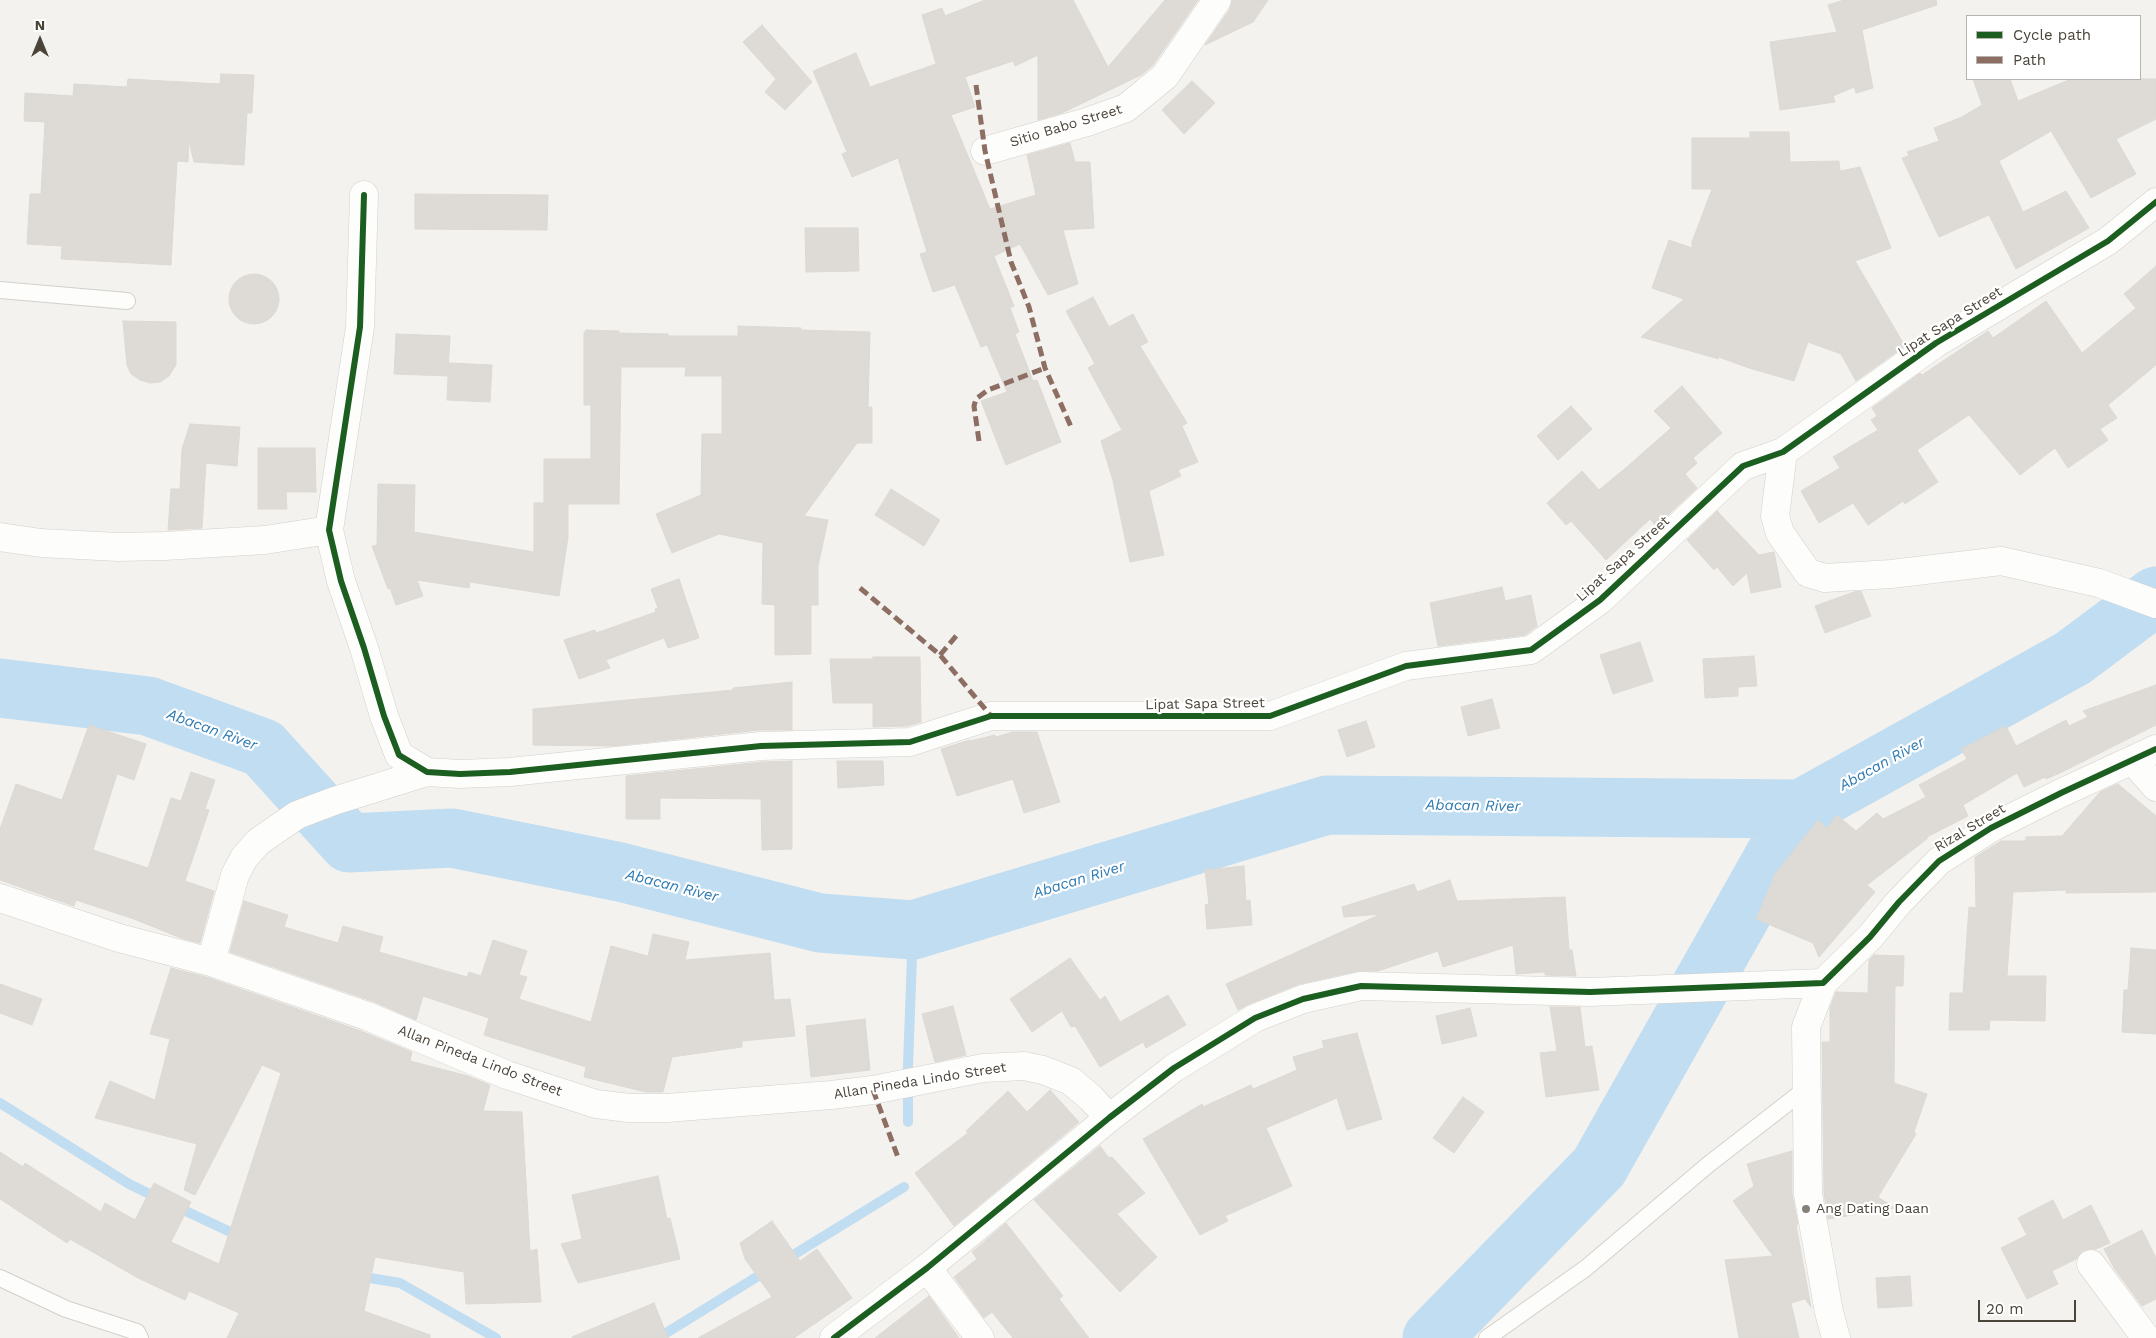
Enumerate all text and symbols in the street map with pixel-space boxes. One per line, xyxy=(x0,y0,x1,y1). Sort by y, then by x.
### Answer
north arrow xyxy=(15,15,65,65)
legend xyxy=(1966,15,2141,80)
text: N xyxy=(35,17,45,33)
text: Cycle path xyxy=(2013,26,2091,44)
text: Path xyxy=(2013,51,2046,69)
street label: Sitio Babo Street xyxy=(1008,101,1124,151)
street label: Lipat Sapa Street xyxy=(1895,283,2005,361)
street label: Lipat Sapa Street xyxy=(1573,513,1673,605)
street label: Lipat Sapa Street xyxy=(1145,695,1265,713)
water label: Abacan River xyxy=(164,705,260,755)
water label: Abacan River xyxy=(1836,733,1928,795)
water label: Abacan River xyxy=(1425,796,1521,816)
street label: Rizal Street xyxy=(1932,800,2008,856)
water label: Abacan River xyxy=(1031,858,1127,902)
water label: Abacan River xyxy=(624,866,720,906)
street label: Allan Pineda Lindo Street xyxy=(396,1022,564,1100)
street label: Allan Pineda Lindo Street xyxy=(833,1059,1007,1103)
place label: Ang Dating Daan xyxy=(1816,1201,1929,1217)
marker: Ang Dating Daan xyxy=(1800,1203,1812,1215)
scale bar xyxy=(1981,1290,2078,1322)
text: 20 m xyxy=(1986,1300,2024,1318)

